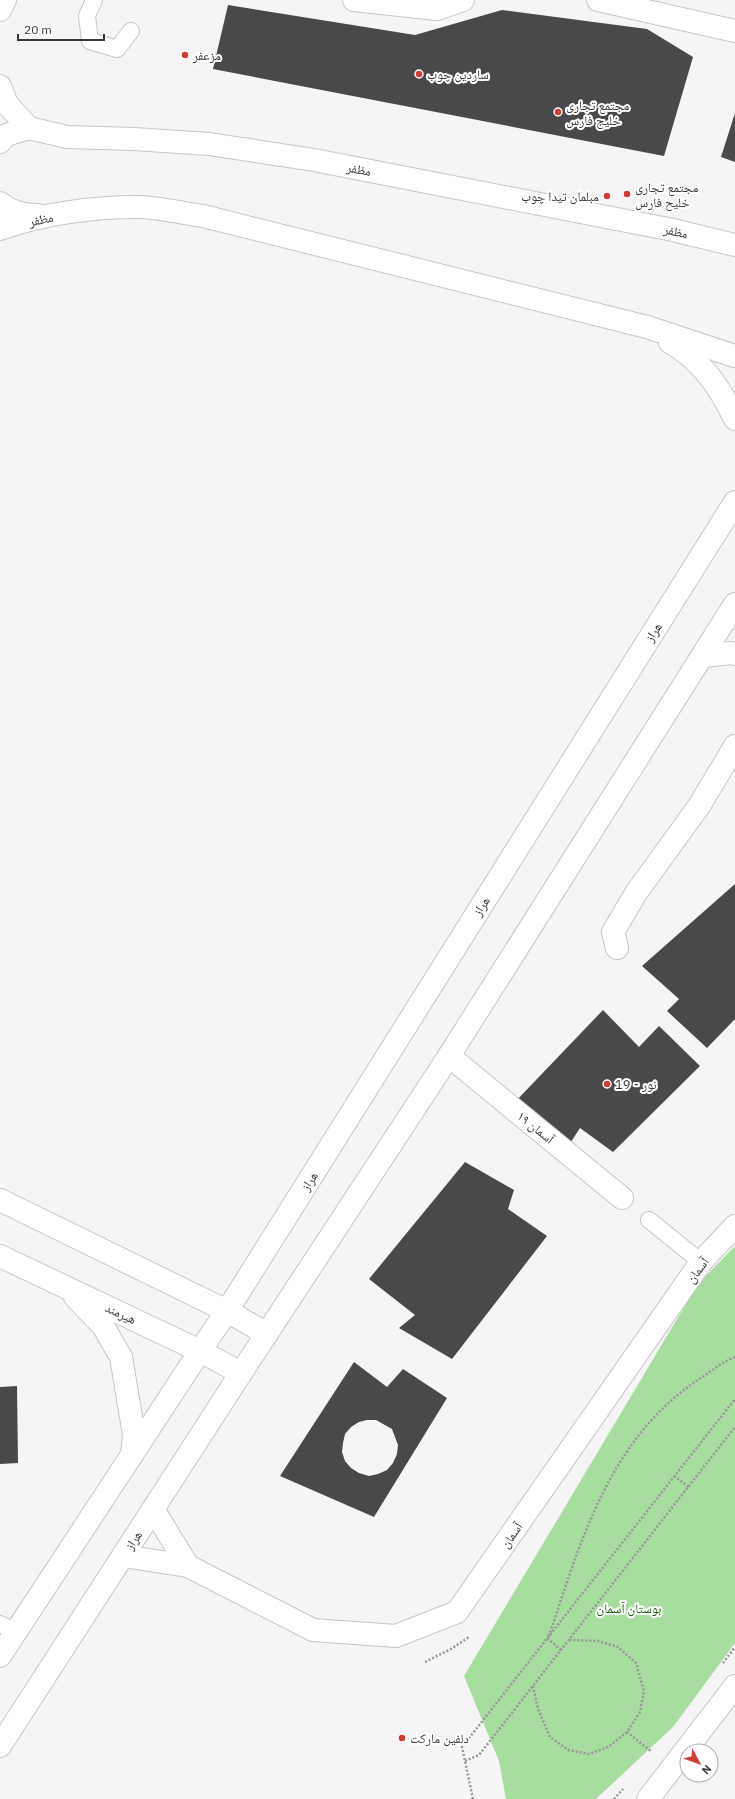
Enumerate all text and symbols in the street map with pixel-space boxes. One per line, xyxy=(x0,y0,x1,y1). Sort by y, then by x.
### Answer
scale bar xyxy=(18,16,104,42)
text: 20 m xyxy=(24,22,52,37)
place label: مزعفر xyxy=(192,47,221,64)
marker: مزعفر xyxy=(180,50,190,60)
place label: ساردین چوب xyxy=(427,66,489,83)
marker: ساردین چوب xyxy=(414,69,424,79)
place label: مجتمع تجاری خلیج فارس xyxy=(566,97,629,130)
marker: مجتمع تجاری خلیج فارس xyxy=(553,107,563,117)
street label: مظفر xyxy=(344,159,373,180)
place label: مجتمع تجاری خلیح فارس xyxy=(635,179,698,212)
place label: مبلمان تیدا چوب xyxy=(521,188,599,205)
marker: مجتمع تجاری خلیح فارس xyxy=(622,189,632,199)
marker: مبلمان تیدا چوب xyxy=(602,191,612,201)
street label: مظفر xyxy=(26,209,55,231)
street label: مظفر xyxy=(661,220,690,243)
street label: هراز xyxy=(640,619,666,646)
street label: هراز xyxy=(468,893,494,920)
place label: 19 - نور xyxy=(615,1076,657,1093)
marker: 19 - نور xyxy=(602,1079,612,1089)
street label: آسمان ۱۹ xyxy=(514,1107,558,1148)
street label: هراز xyxy=(296,1168,322,1195)
street label: آسمان xyxy=(682,1253,713,1287)
street label: هیرمند xyxy=(102,1299,139,1328)
street label: آسمان xyxy=(496,1518,527,1552)
street label: هراز xyxy=(120,1527,146,1554)
park label: بوستان آسمان xyxy=(597,1600,661,1617)
place label: دلفین مارکت xyxy=(410,1730,469,1747)
marker: دلفین مارکت xyxy=(397,1733,407,1743)
north arrow xyxy=(679,1743,719,1783)
text: N xyxy=(699,1762,714,1777)

